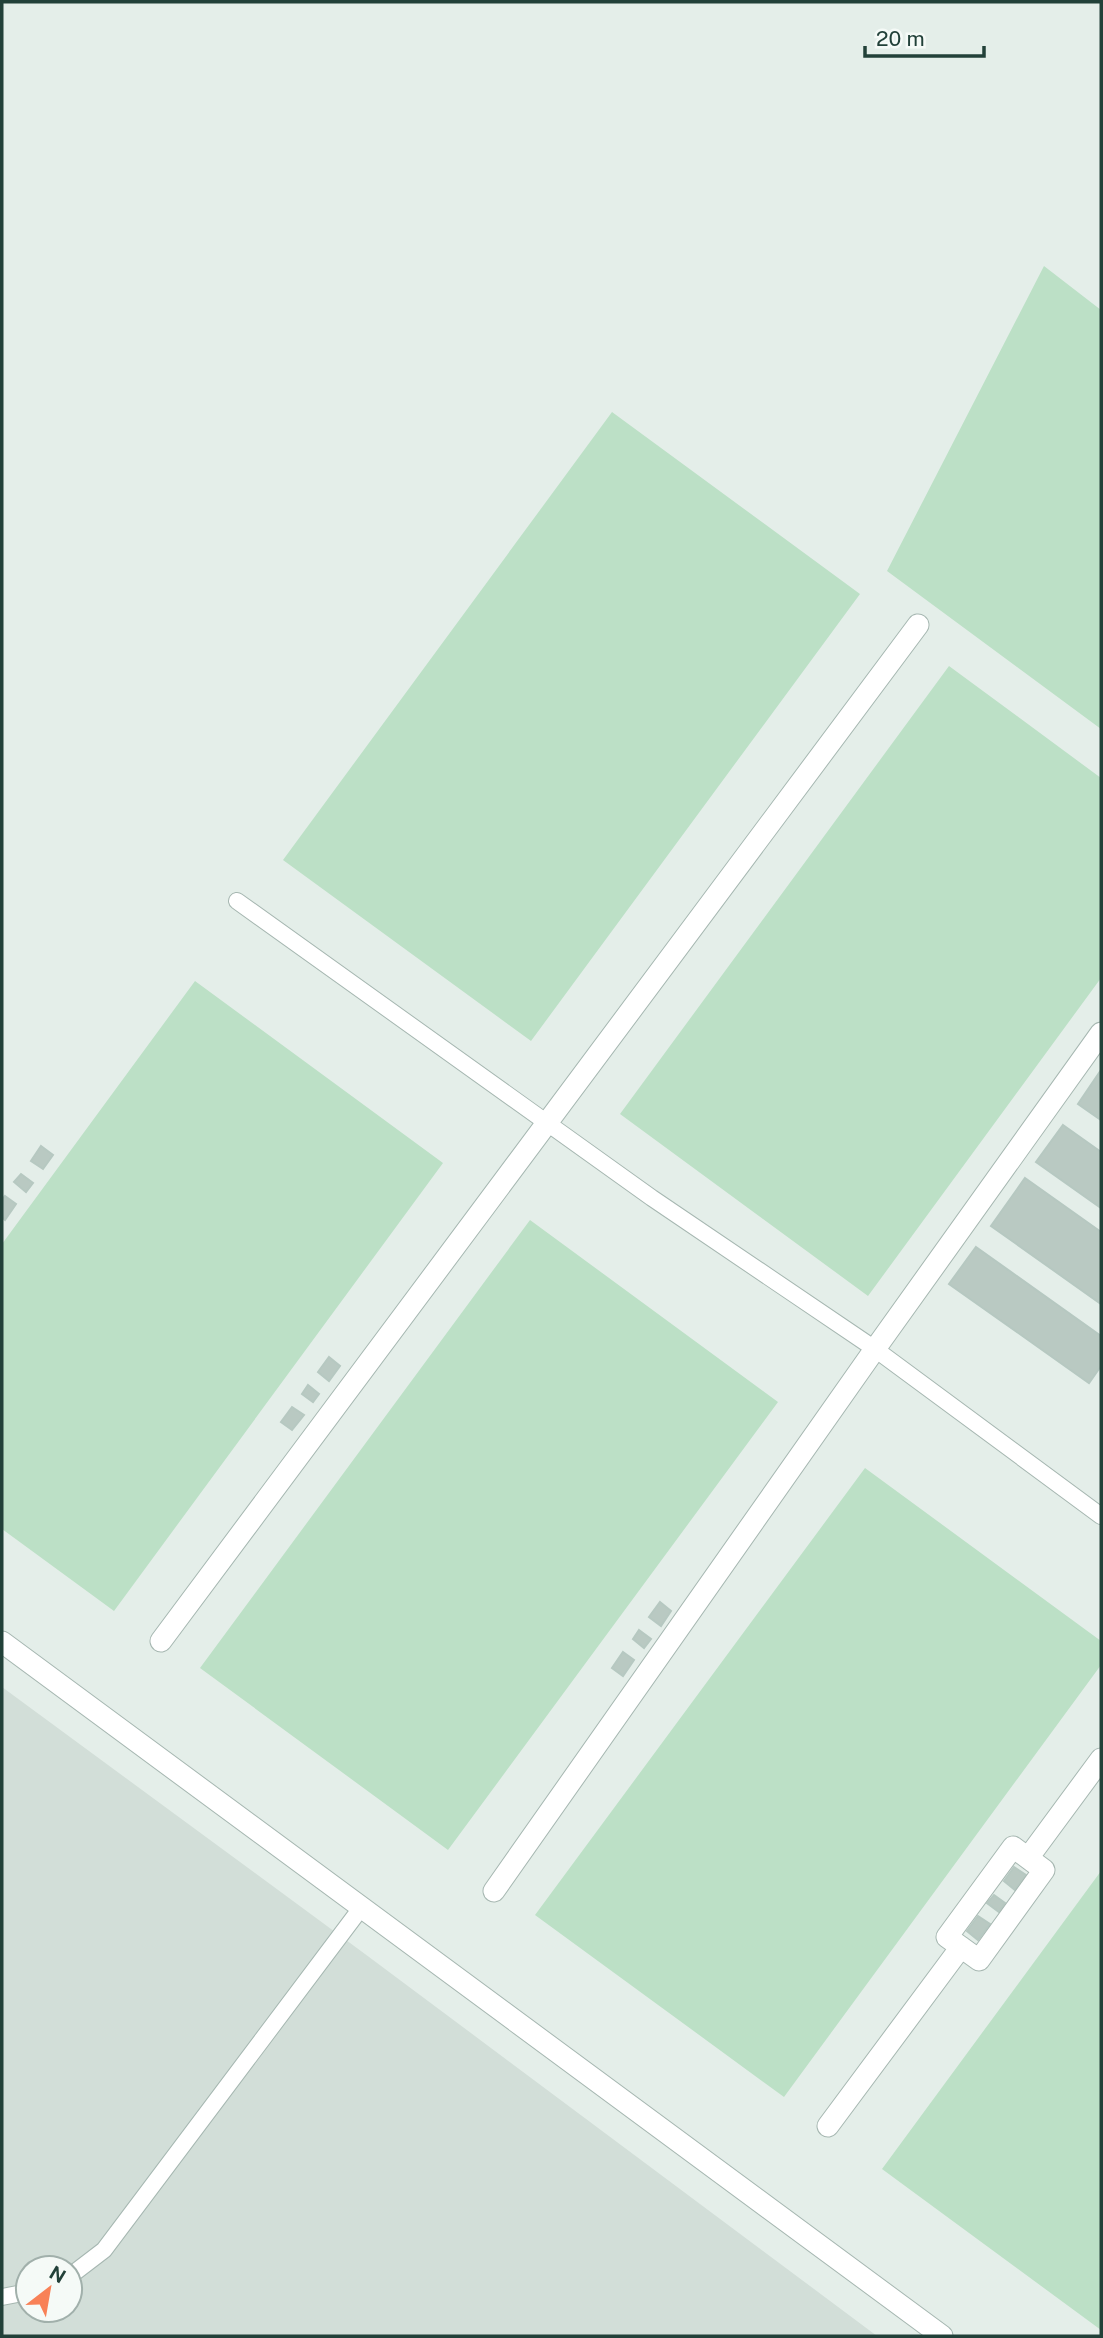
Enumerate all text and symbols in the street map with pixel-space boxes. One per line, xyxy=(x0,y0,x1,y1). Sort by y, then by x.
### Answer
scale bar xyxy=(865,14,984,58)
text: 20 m xyxy=(876,26,925,51)
north arrow xyxy=(14,2254,84,2324)
text: N xyxy=(46,2261,70,2288)

